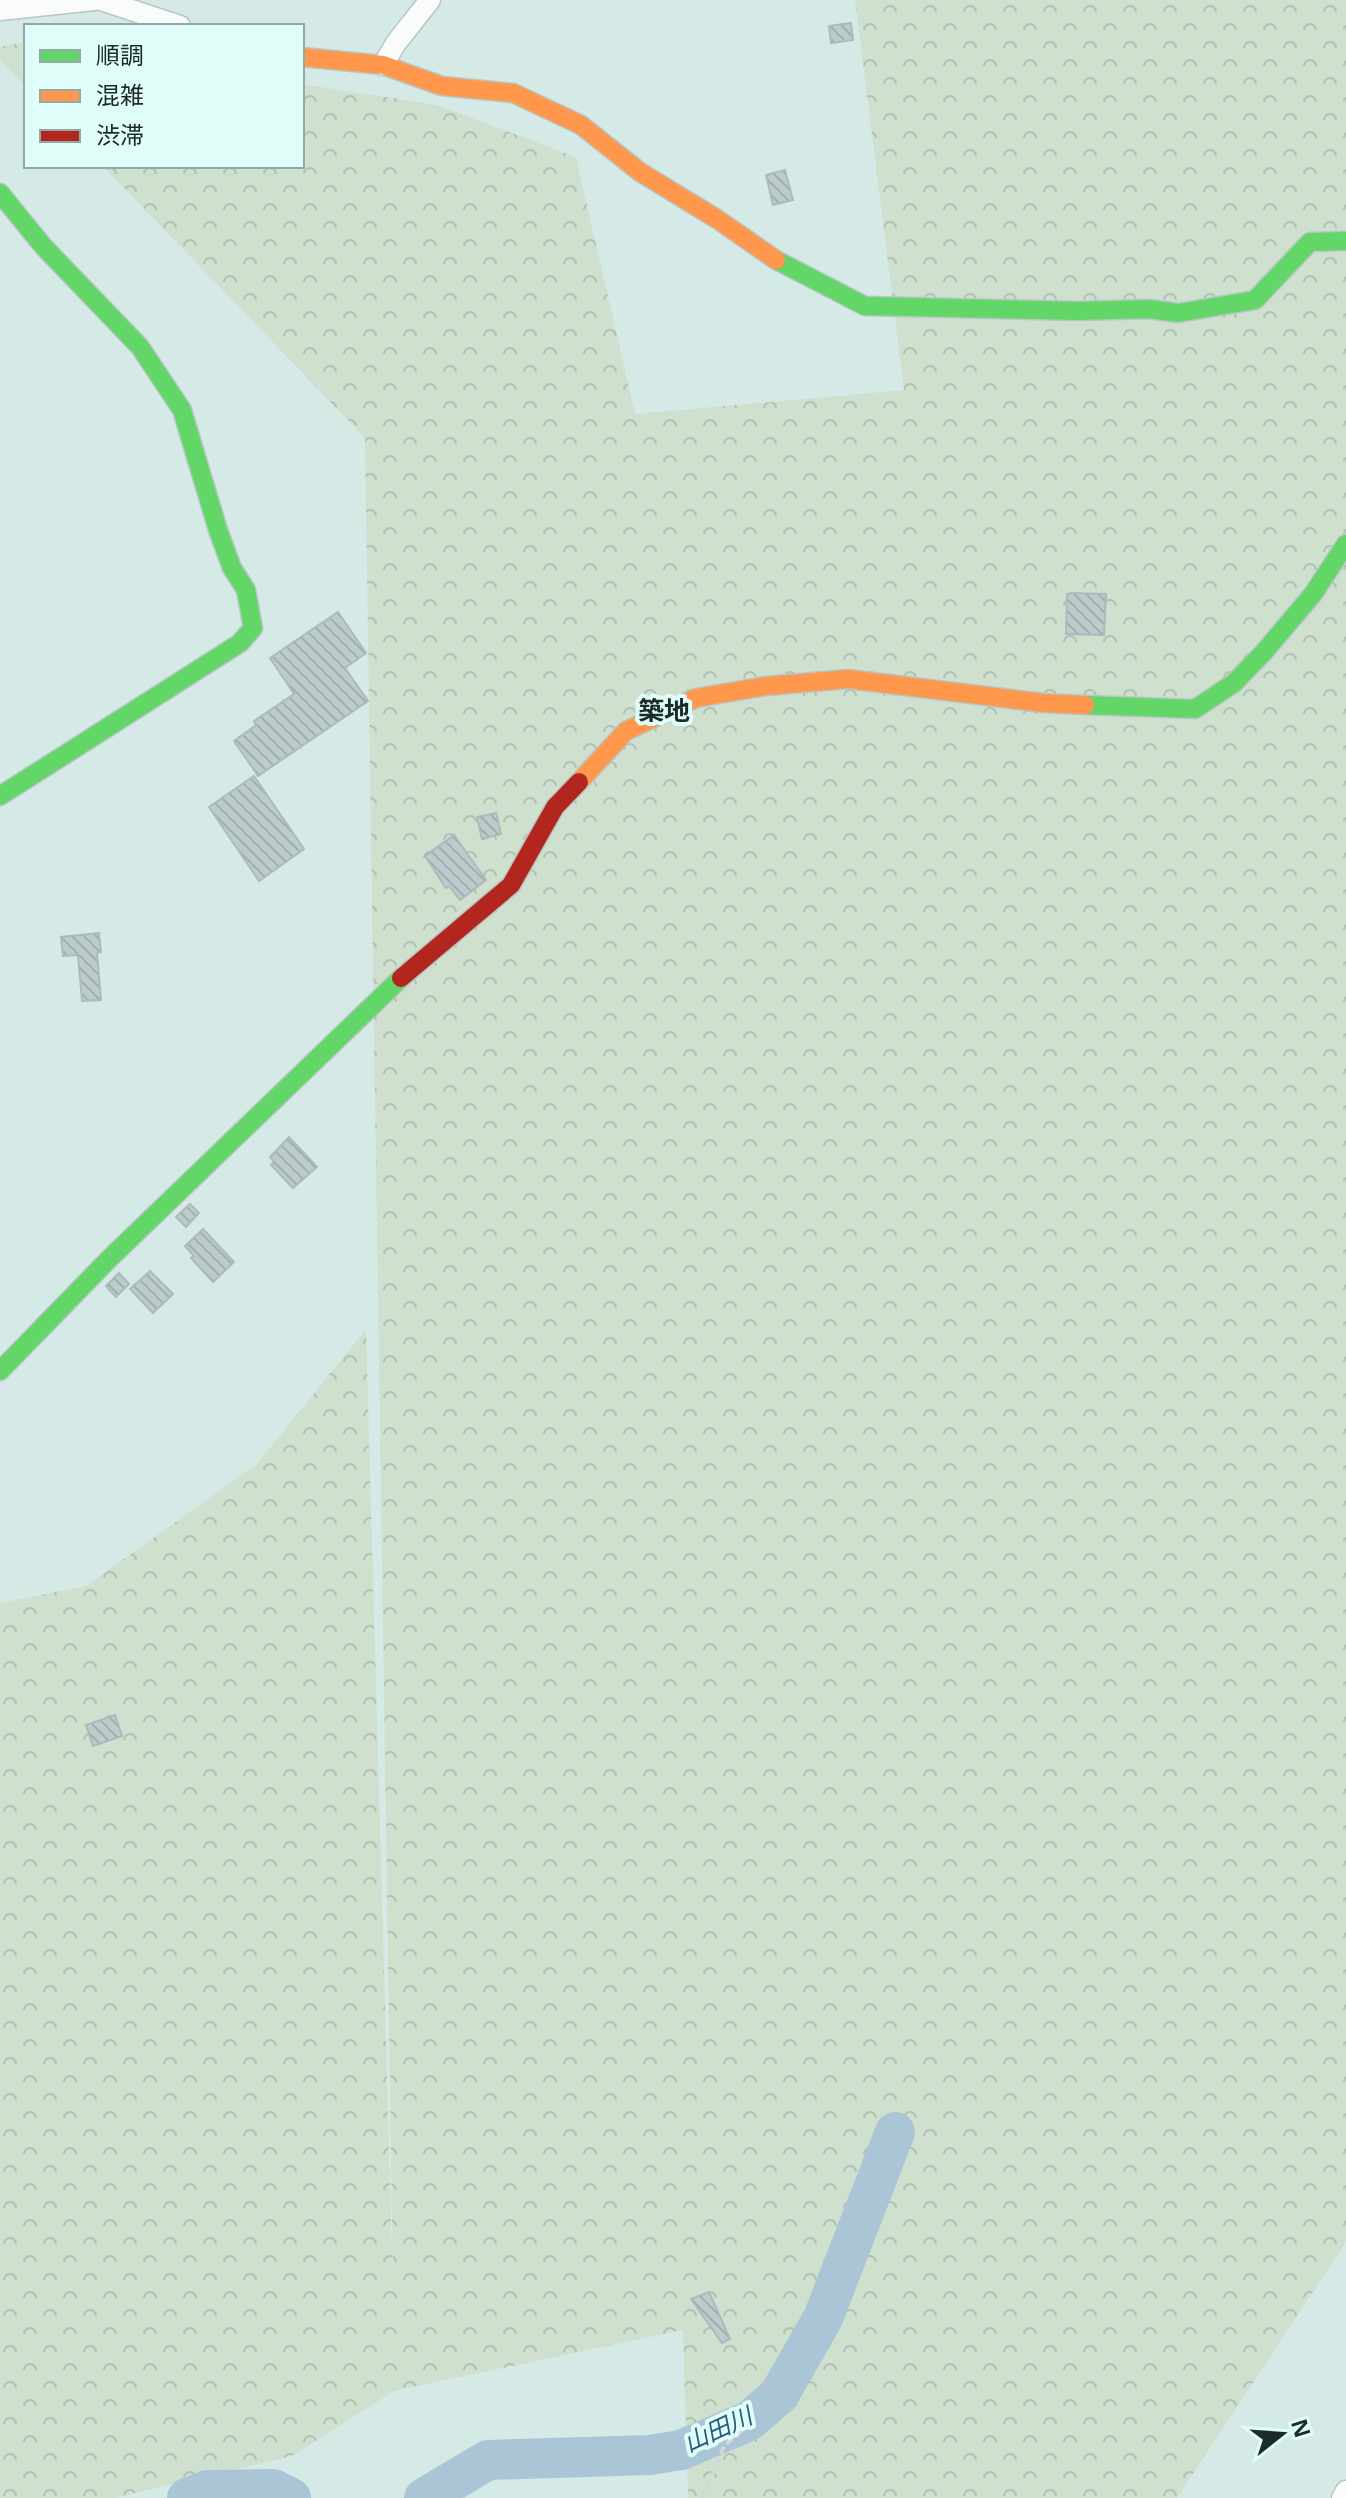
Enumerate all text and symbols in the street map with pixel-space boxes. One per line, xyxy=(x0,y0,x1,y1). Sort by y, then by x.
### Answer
legend xyxy=(24,24,304,168)
text: 順調 xyxy=(96,38,144,71)
text: 混雑 xyxy=(96,78,144,111)
text: 渋滞 xyxy=(96,118,144,151)
district label: 築地 xyxy=(638,692,690,728)
north arrow xyxy=(1242,2394,1322,2474)
water label: 山田川 xyxy=(678,2397,760,2459)
text: N xyxy=(1285,2415,1319,2441)

